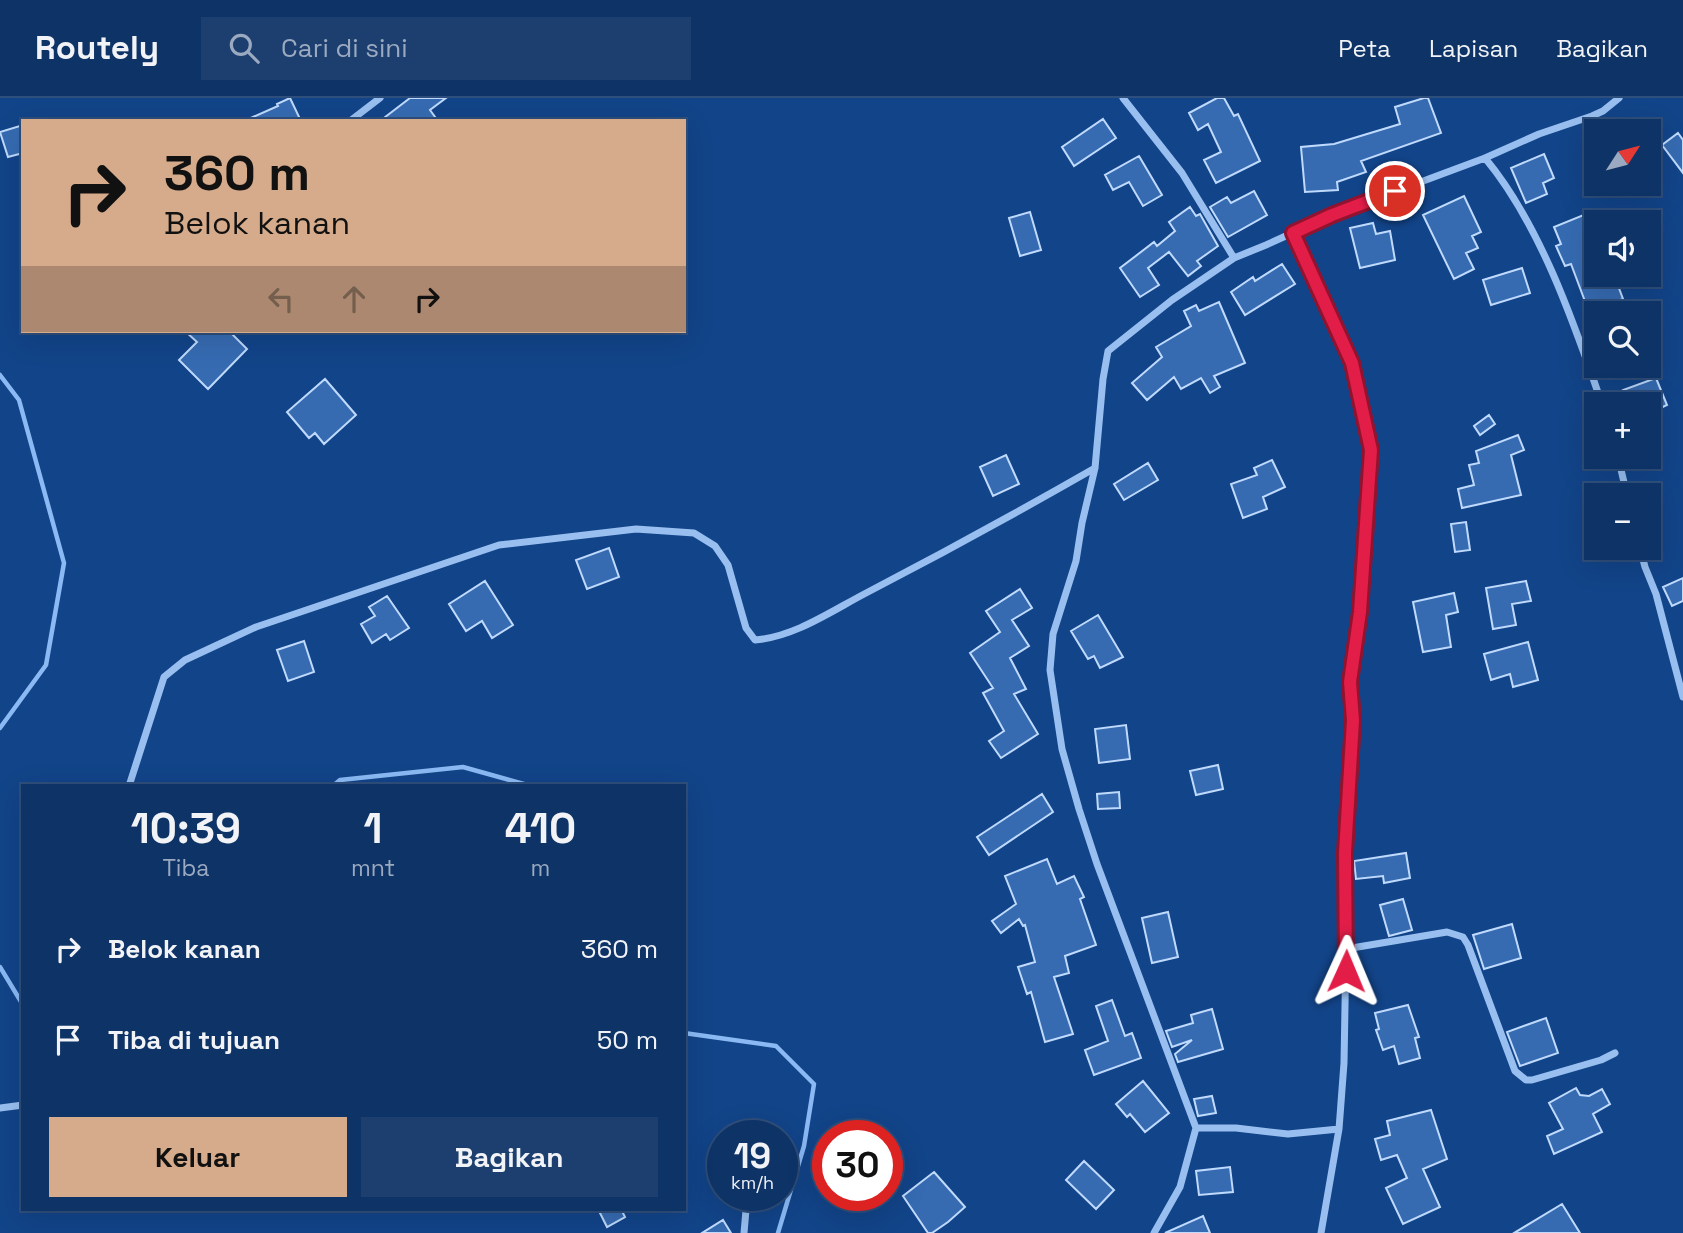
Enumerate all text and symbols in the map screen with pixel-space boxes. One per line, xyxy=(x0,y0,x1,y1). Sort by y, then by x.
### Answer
search box xyxy=(201,17,691,80)
text: Routely xyxy=(35,27,159,69)
icon: search xyxy=(225,29,263,67)
text: Cari di sini xyxy=(281,31,408,65)
text: Peta xyxy=(1338,33,1391,64)
text: Lapisan xyxy=(1429,33,1518,64)
text: Bagikan xyxy=(1556,33,1648,64)
north arrow xyxy=(1584,119,1661,196)
map controls xyxy=(1584,119,1661,560)
text: 360 m xyxy=(164,142,310,204)
icon: right xyxy=(49,147,140,238)
pin xyxy=(1365,161,1425,221)
icon: arrive xyxy=(1376,172,1414,210)
text: Belok kanan xyxy=(164,203,350,243)
button: sound xyxy=(1584,210,1661,287)
icon: left xyxy=(262,280,300,318)
icon: ahead xyxy=(335,280,373,318)
icon: right xyxy=(408,280,446,318)
button: search xyxy=(1584,301,1661,378)
button: + xyxy=(1584,392,1661,469)
button: − xyxy=(1584,483,1661,560)
text: 10:39 xyxy=(131,802,241,855)
text: 1 xyxy=(363,802,382,855)
text: 410 xyxy=(505,802,576,855)
text: Tiba xyxy=(162,853,209,883)
text: mnt xyxy=(351,853,395,883)
text: m xyxy=(531,853,550,883)
icon: right xyxy=(49,930,87,968)
text: Belok kanan xyxy=(108,932,261,966)
text: 360 m xyxy=(581,932,658,966)
position arrow xyxy=(1309,934,1383,1008)
icon: arrive xyxy=(49,1021,87,1059)
text: Tiba di tujuan xyxy=(108,1023,280,1057)
text: 50 m xyxy=(597,1023,658,1057)
button: Keluar xyxy=(49,1117,347,1197)
button: Bagikan xyxy=(361,1117,658,1197)
speed limit sign: 30 xyxy=(812,1120,903,1211)
text: 19 xyxy=(734,1134,771,1178)
text: km/h xyxy=(731,1171,774,1194)

